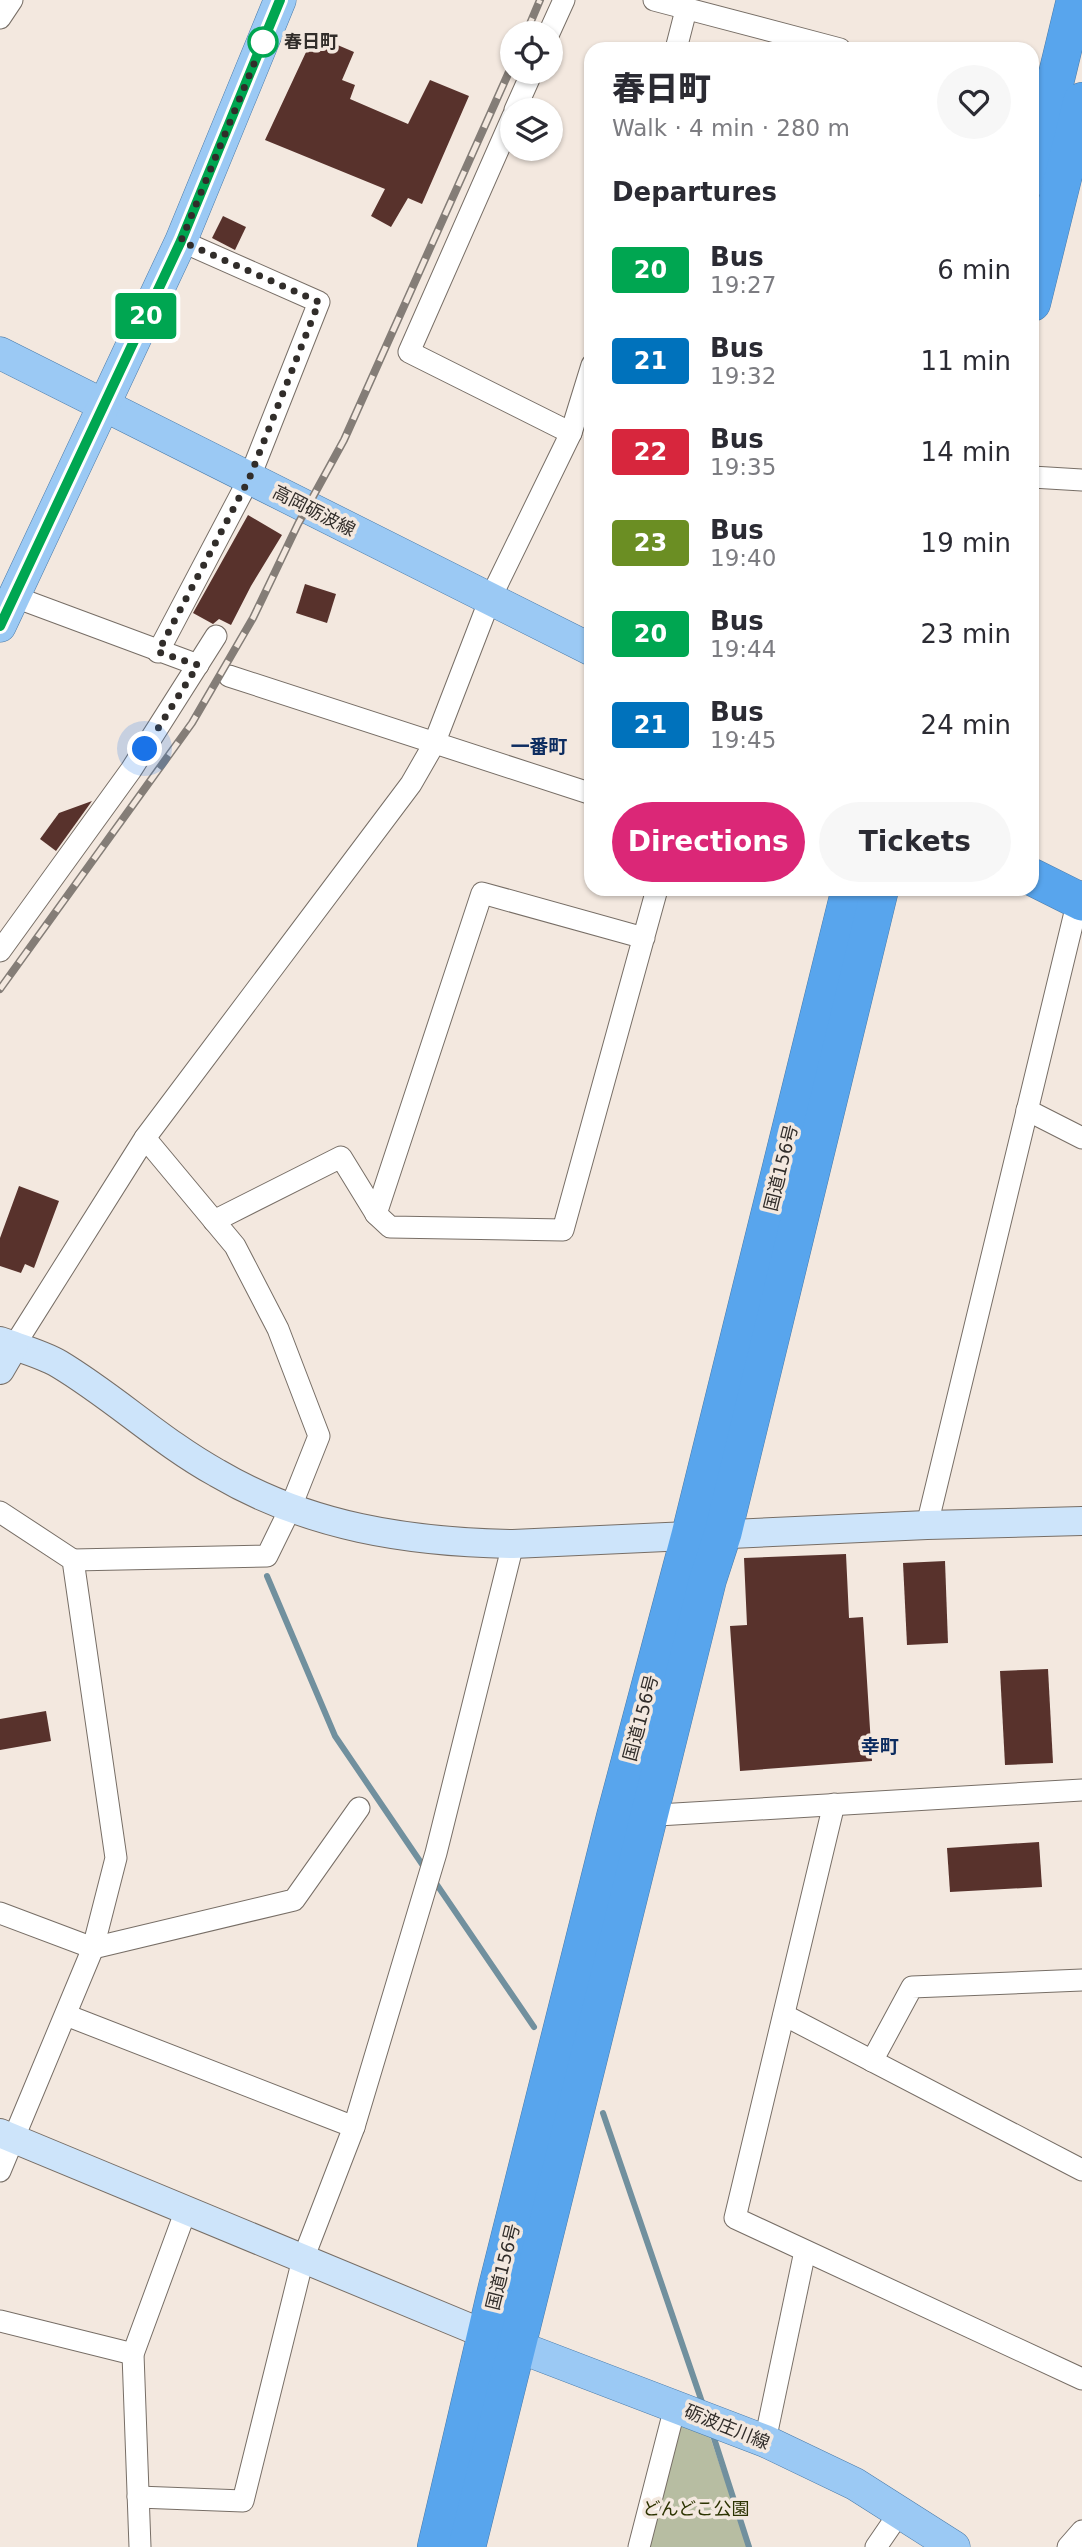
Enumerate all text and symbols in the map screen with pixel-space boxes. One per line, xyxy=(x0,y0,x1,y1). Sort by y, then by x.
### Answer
map controls xyxy=(500,21,563,161)
button: locate xyxy=(500,21,563,84)
marker: 春日町 xyxy=(248,27,278,57)
place label: 春日町 xyxy=(284,31,338,52)
button: heart xyxy=(937,65,1011,139)
text: 春日町 xyxy=(612,69,711,108)
button: layers xyxy=(500,98,563,161)
text: Walk · 4 min · 280 m xyxy=(612,115,850,141)
text: Departures xyxy=(612,177,777,207)
text: Bus xyxy=(710,242,764,272)
text: 6 min xyxy=(937,255,1011,285)
text: 20 xyxy=(634,256,667,284)
text: 19:27 xyxy=(710,272,776,298)
line badge: 20 xyxy=(114,293,178,339)
text: 20 xyxy=(129,302,163,330)
text: Bus xyxy=(710,333,764,363)
text: 11 min xyxy=(921,346,1011,376)
text: 21 xyxy=(634,347,667,375)
text: 19:32 xyxy=(710,363,776,389)
text: Bus xyxy=(710,424,764,454)
text: 14 min xyxy=(921,437,1011,467)
text: 22 xyxy=(634,438,667,466)
text: 19:35 xyxy=(710,454,776,480)
street label: 高岡砺波線 xyxy=(269,481,359,540)
text: Bus xyxy=(710,515,764,545)
text: 19 min xyxy=(921,528,1011,558)
text: 23 xyxy=(634,529,667,557)
text: 19:40 xyxy=(710,545,776,571)
text: Bus xyxy=(710,606,764,636)
text: 23 min xyxy=(921,619,1011,649)
text: 20 xyxy=(634,620,667,648)
text: 19:44 xyxy=(710,636,776,662)
text: Bus xyxy=(710,697,764,727)
text: 24 min xyxy=(921,710,1011,740)
text: 21 xyxy=(634,711,667,739)
text: 19:45 xyxy=(710,727,776,753)
your location xyxy=(127,731,162,766)
district label: 一番町 xyxy=(510,735,568,757)
button: Directions xyxy=(612,802,805,882)
button: Tickets xyxy=(819,802,1011,882)
street label: 国道156号 xyxy=(760,1122,801,1213)
street label: 国道156号 xyxy=(619,1672,662,1763)
district label: 幸町 xyxy=(861,1735,899,1757)
street label: 国道156号 xyxy=(482,2221,523,2312)
street label: 砺波庄川線 xyxy=(682,2400,773,2453)
park label: どんどこ公園 xyxy=(643,2498,749,2519)

